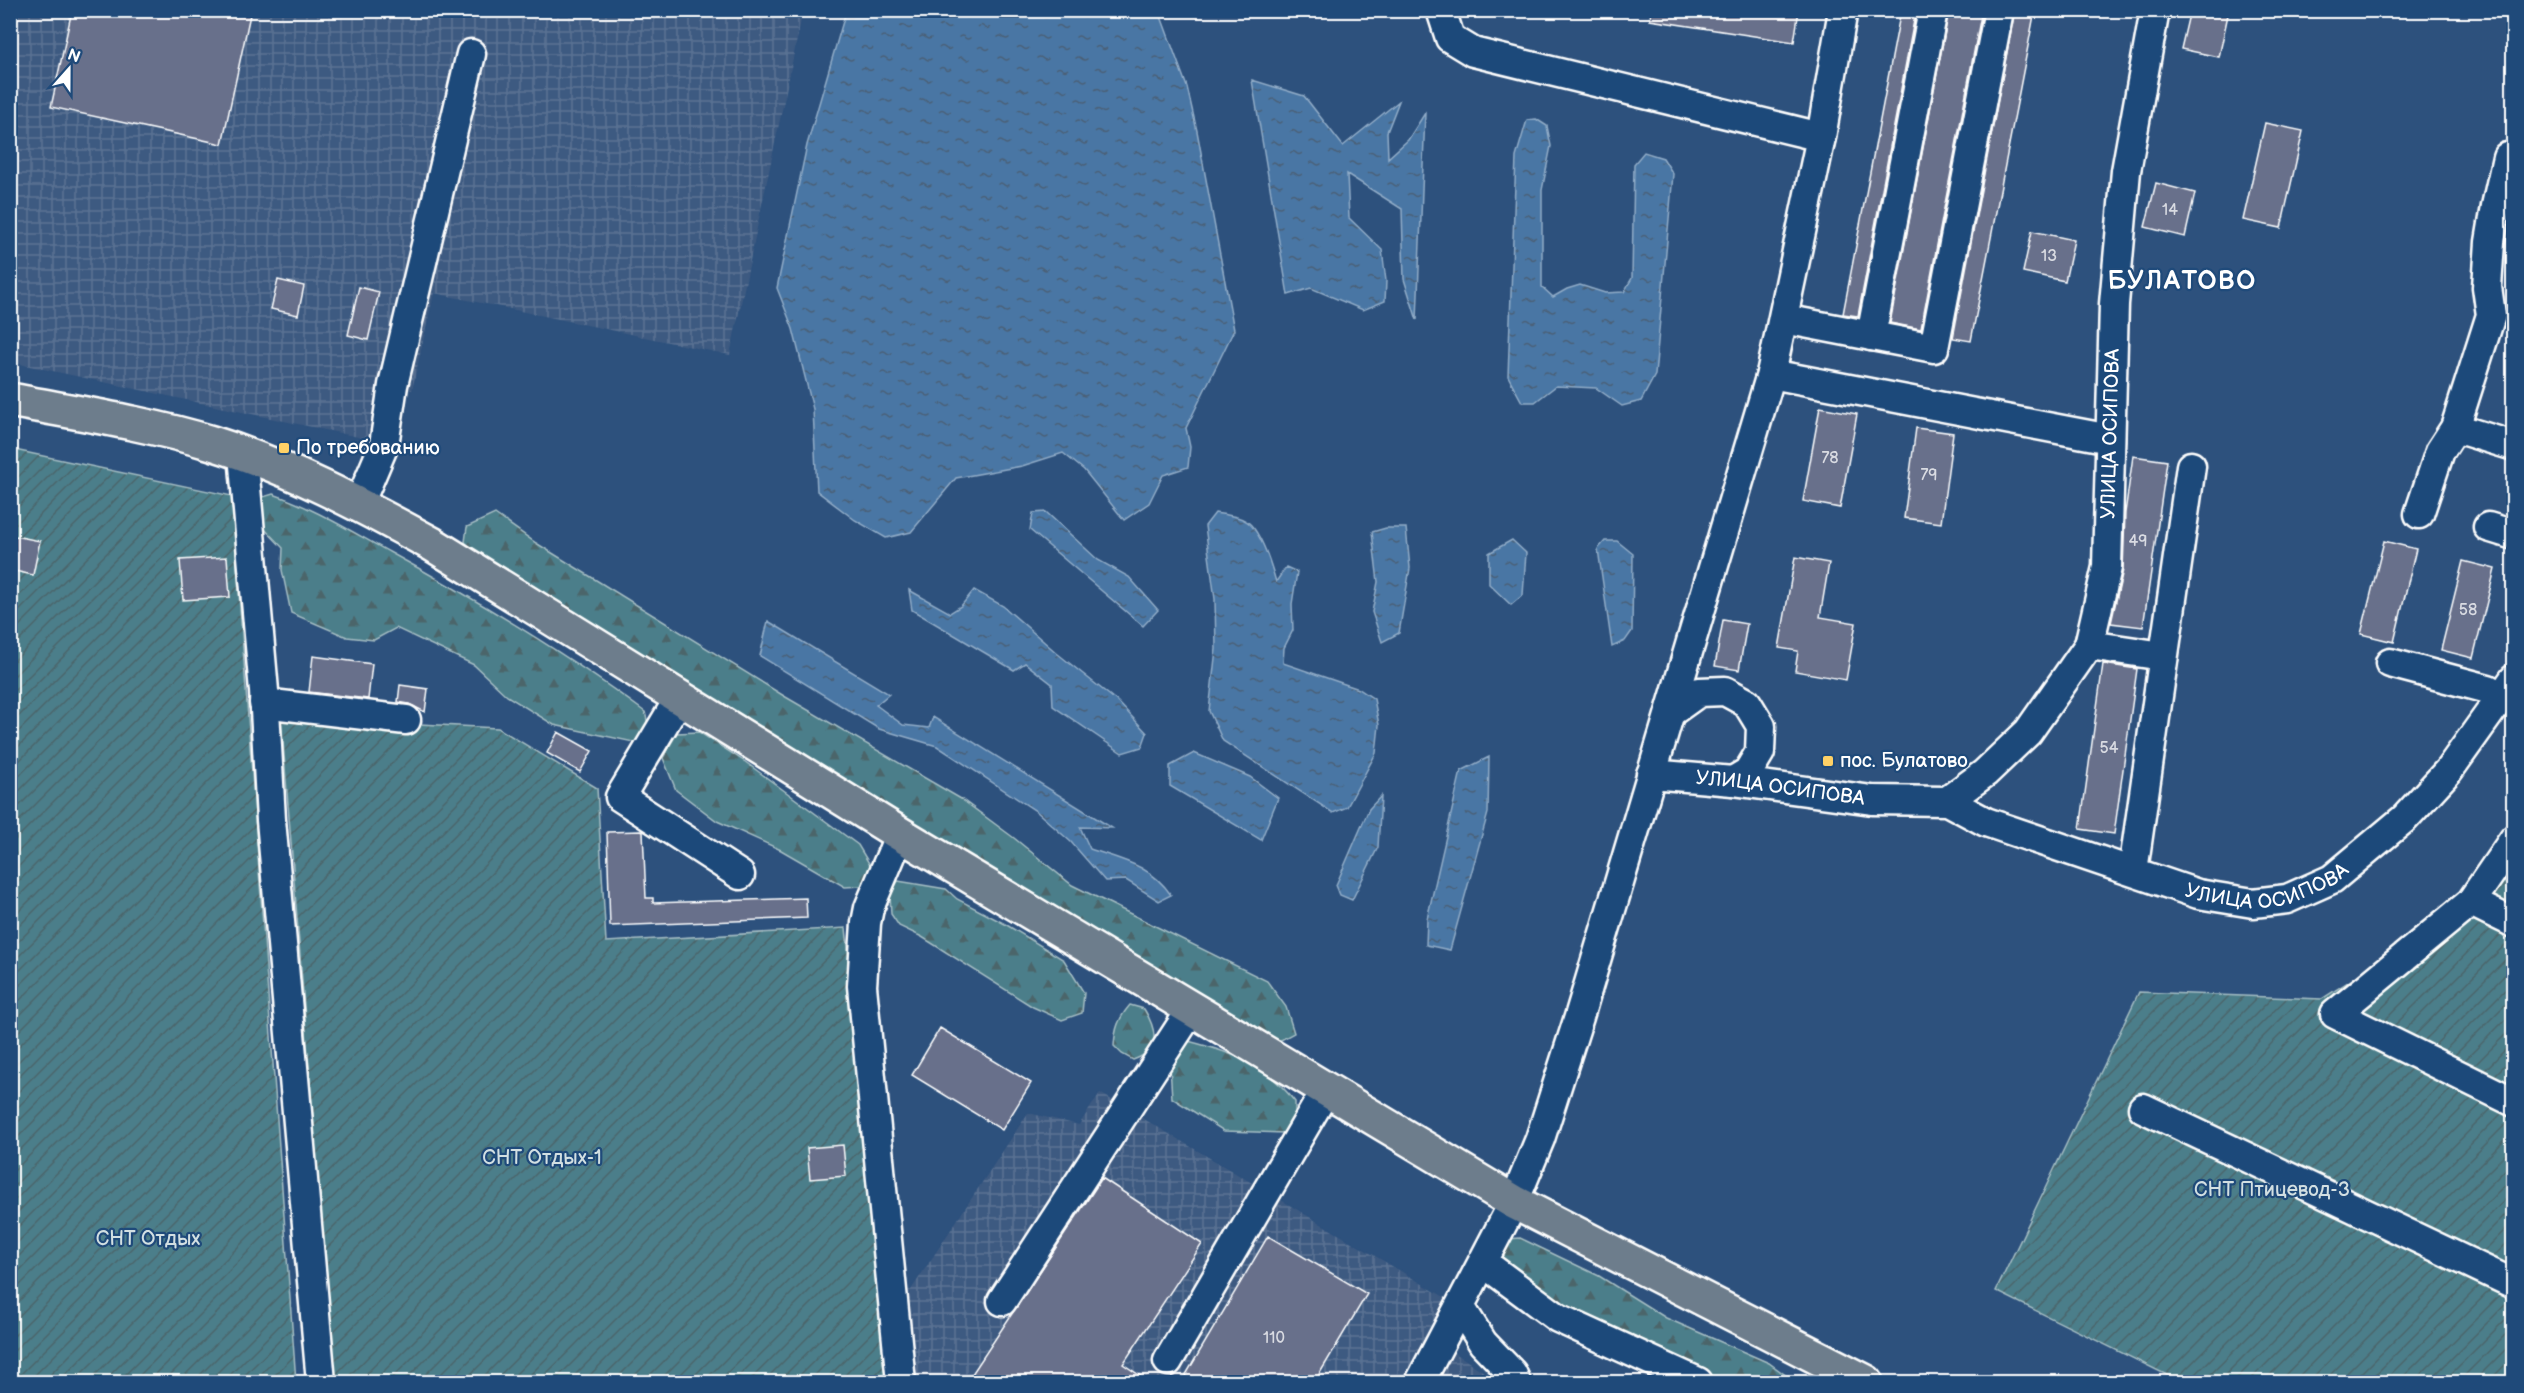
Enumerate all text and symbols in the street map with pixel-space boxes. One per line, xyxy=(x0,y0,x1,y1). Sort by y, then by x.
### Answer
north arrow xyxy=(39,39,99,99)
text: N xyxy=(65,45,83,67)
house number: 14 xyxy=(2162,201,2178,220)
house number: 13 xyxy=(2041,247,2057,266)
district label: БУЛАТОВО xyxy=(2107,266,2257,297)
street label: УЛИЦА ОСИПОВА xyxy=(2096,348,2125,519)
place label: По требованию xyxy=(296,436,440,460)
marker: По требованию xyxy=(277,441,291,455)
house number: 78 xyxy=(1821,449,1839,468)
house number: 79 xyxy=(1920,466,1938,485)
house number: 49 xyxy=(2128,532,2148,551)
house number: 58 xyxy=(2459,601,2477,620)
house number: 54 xyxy=(2100,739,2119,758)
place label: пос. Булатово xyxy=(1840,749,1968,773)
marker: пос. Булатово xyxy=(1821,754,1835,768)
street label: УЛИЦА ОСИПОВА xyxy=(1695,766,1867,811)
street label: УЛИЦА ОСИПОВА xyxy=(2182,858,2354,915)
park label: СНТ Отдых-1 xyxy=(482,1146,602,1170)
park label: СНТ Птицевод-3 xyxy=(2194,1178,2350,1202)
park label: СНТ Отдых xyxy=(96,1227,200,1251)
house number: 110 xyxy=(1263,1329,1285,1348)

